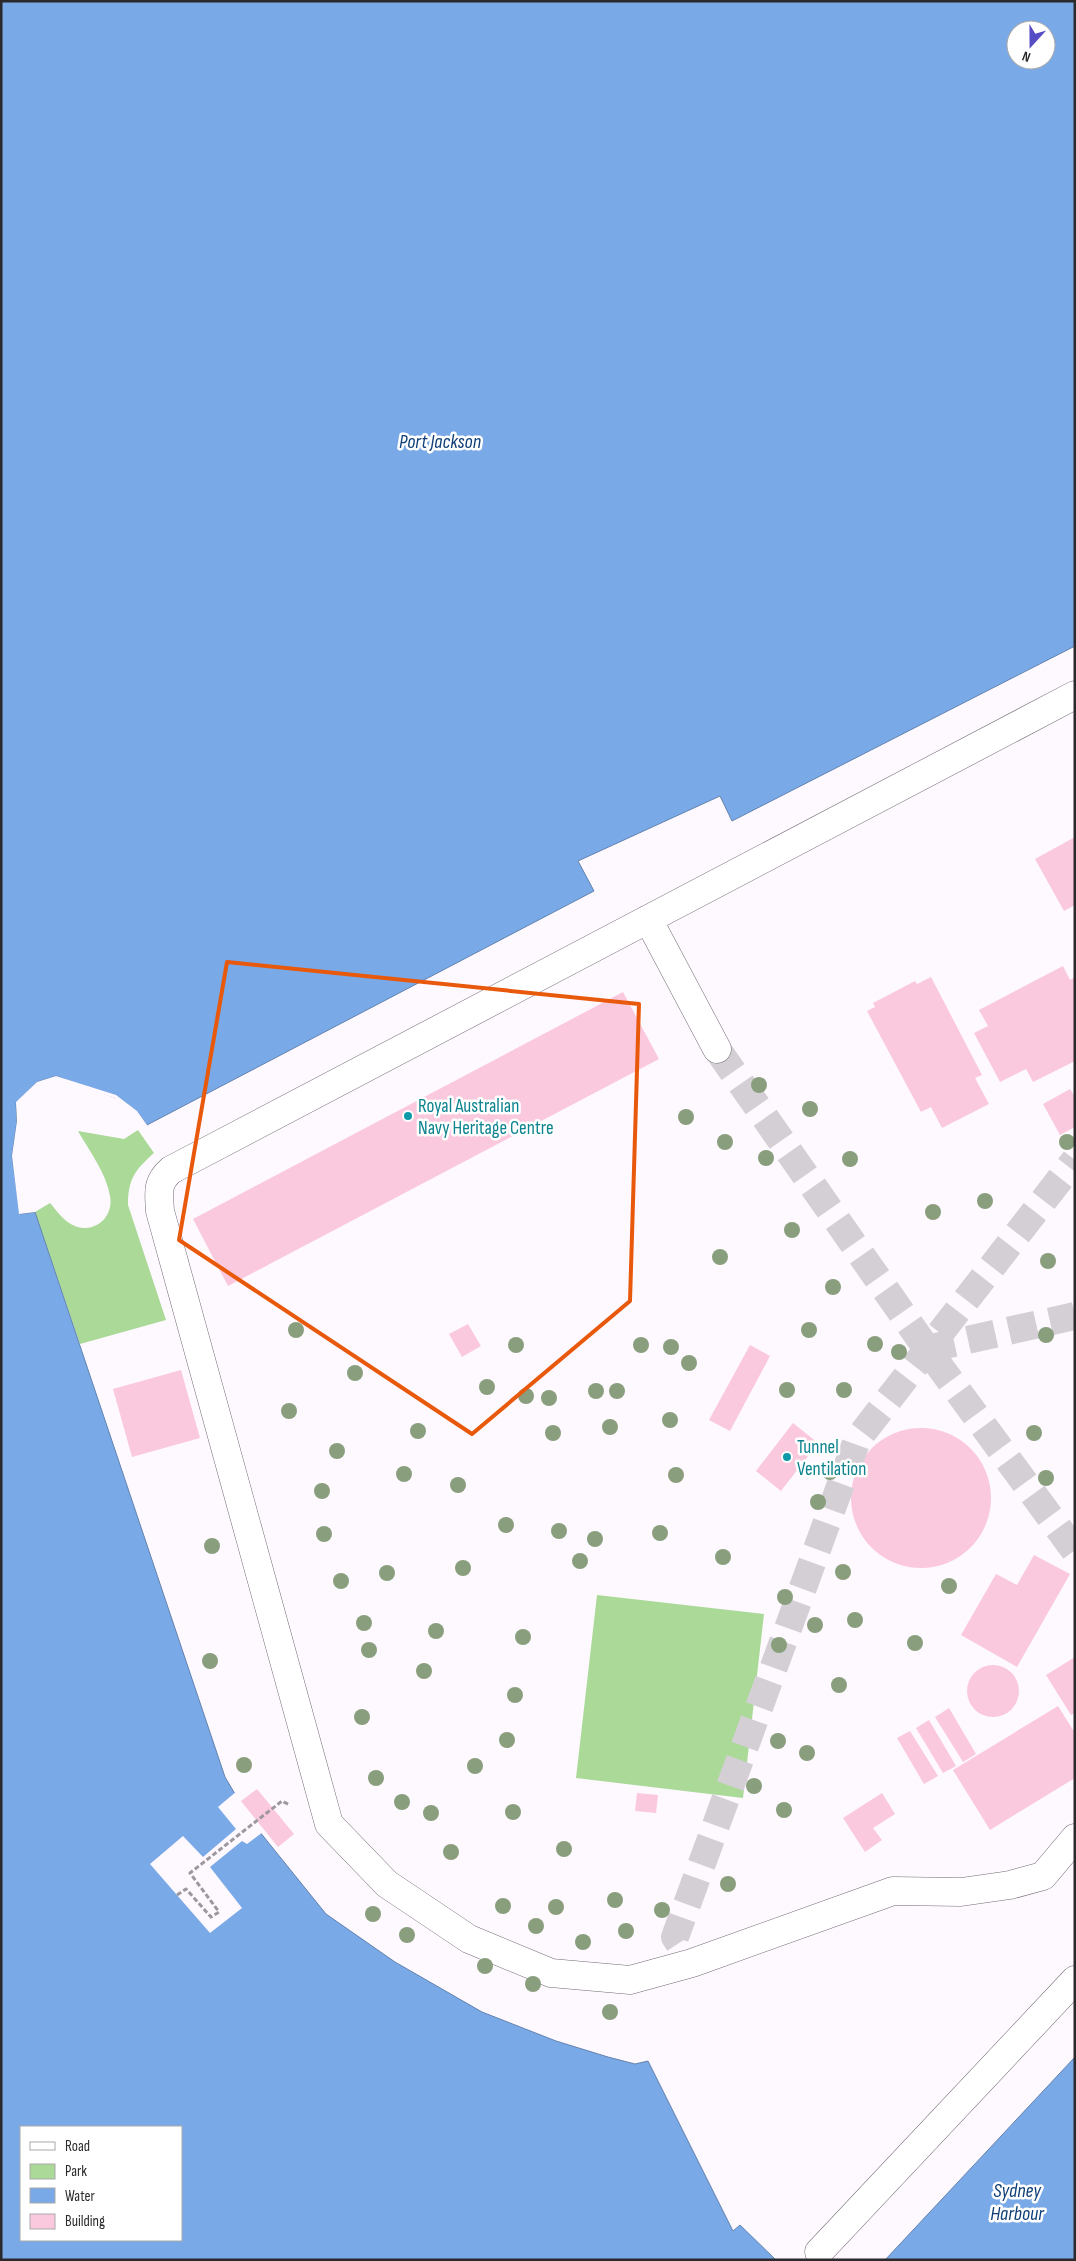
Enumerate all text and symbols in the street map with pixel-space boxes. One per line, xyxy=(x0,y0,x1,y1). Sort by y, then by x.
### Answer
north arrow xyxy=(1006,20,1056,70)
text: N xyxy=(1020,47,1033,66)
water label: Port Jackson xyxy=(399,430,481,454)
place label: Royal Australian Navy Heritage Centre xyxy=(418,1095,554,1140)
marker: Royal Australian Navy Heritage Centre xyxy=(402,1110,414,1122)
place label: Tunnel Ventilation xyxy=(797,1436,866,1481)
marker: Tunnel Ventilation xyxy=(781,1451,793,1463)
legend xyxy=(20,2126,182,2241)
text: Road xyxy=(65,2137,90,2156)
text: Park xyxy=(65,2162,87,2181)
water label: Sydney Harbour xyxy=(990,2179,1045,2226)
text: Water xyxy=(65,2187,96,2206)
text: Building xyxy=(65,2212,105,2231)

